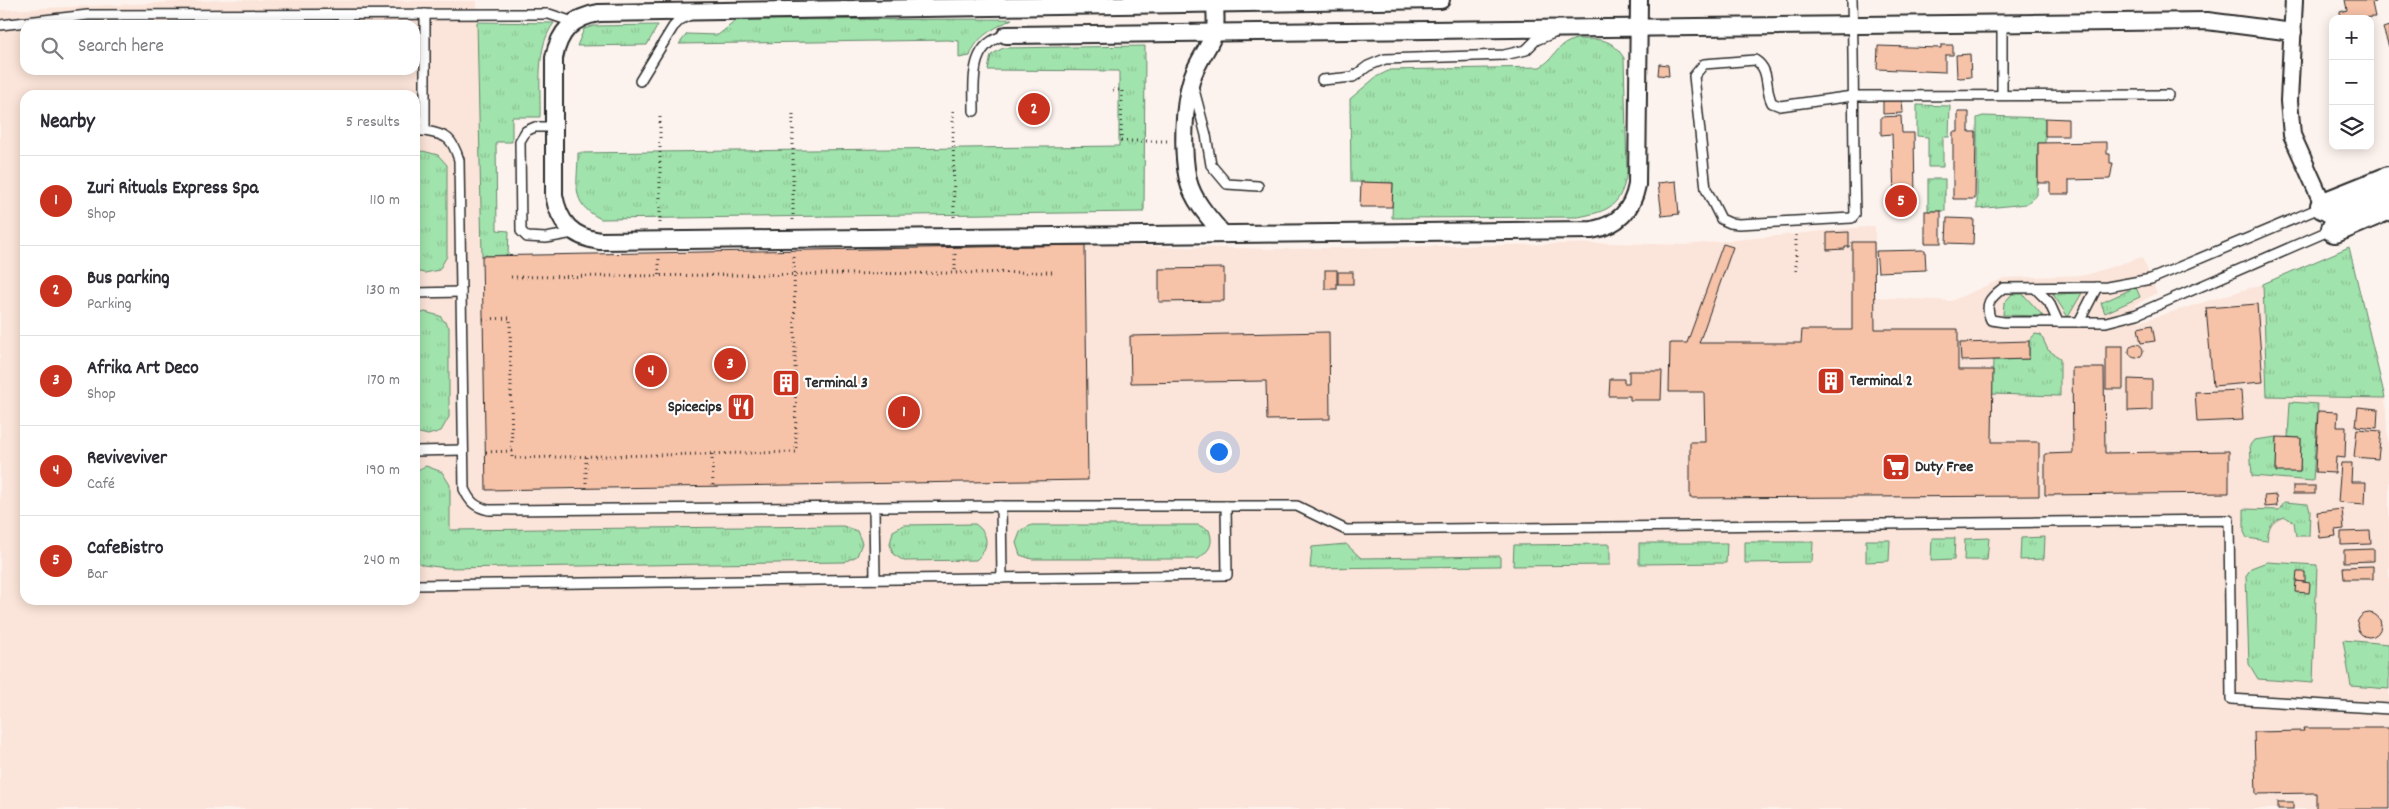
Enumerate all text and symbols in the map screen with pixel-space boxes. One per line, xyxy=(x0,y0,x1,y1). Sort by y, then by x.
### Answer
map controls xyxy=(2329,15,2374,150)
button: + xyxy=(2329,15,2374,60)
search box xyxy=(20,20,420,75)
icon: search xyxy=(38,34,66,62)
text: Search here xyxy=(78,34,164,61)
button: − xyxy=(2329,60,2374,105)
pin: 2 xyxy=(1018,90,1050,128)
button: layers xyxy=(2329,105,2374,150)
text: Nearby xyxy=(40,108,95,138)
text: 5 results xyxy=(346,111,400,134)
text: Zuri Rituals Express Spa xyxy=(87,176,258,203)
pin: 5 xyxy=(1885,182,1917,220)
text: 1 xyxy=(54,189,58,212)
text: 110 m xyxy=(370,189,400,212)
text: Shop xyxy=(87,203,116,226)
text: Bus parking xyxy=(87,266,170,293)
text: 2 xyxy=(53,279,60,302)
text: 130 m xyxy=(366,279,400,302)
text: Parking xyxy=(87,293,132,316)
pin: 3 xyxy=(714,345,746,383)
pin: 4 xyxy=(635,352,667,390)
text: Afrika Art Deco xyxy=(87,356,199,383)
building icon: Terminal 2 xyxy=(1816,366,1846,396)
building icon: Terminal 3 xyxy=(771,368,801,398)
text: 3 xyxy=(52,369,60,392)
text: 170 m xyxy=(367,369,400,392)
place label: Terminal 2 xyxy=(1850,370,1913,393)
place label: Terminal 3 xyxy=(805,372,868,395)
text: Shop xyxy=(87,383,116,406)
restaurant icon: Spicecips xyxy=(726,392,756,422)
pin: 1 xyxy=(888,393,920,431)
place label: Spicecips xyxy=(668,396,722,419)
your location xyxy=(1206,439,1232,465)
text: Reviveviver xyxy=(87,446,167,473)
supermarket icon: Duty Free xyxy=(1881,452,1911,482)
place label: Duty Free xyxy=(1915,456,1973,479)
text: 4 xyxy=(53,459,59,482)
text: 190 m xyxy=(366,459,400,482)
text: Café xyxy=(87,473,115,496)
text: CafeBistro xyxy=(87,536,163,563)
text: 5 xyxy=(52,549,60,572)
text: 240 m xyxy=(363,549,400,572)
text: Bar xyxy=(87,563,108,586)

